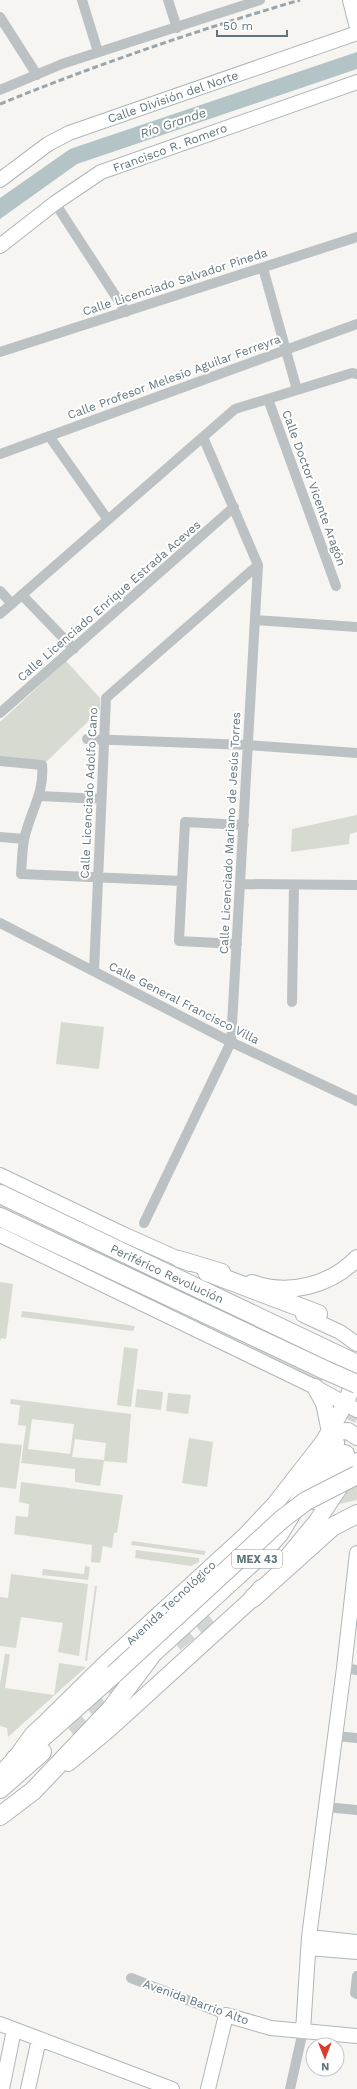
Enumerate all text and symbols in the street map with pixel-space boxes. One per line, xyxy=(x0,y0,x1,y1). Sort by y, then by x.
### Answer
scale bar xyxy=(217,12,287,38)
text: 50 m xyxy=(223,19,253,33)
street label: Calle División del Norte xyxy=(106,68,240,126)
water label: Río Grande xyxy=(138,105,208,141)
street label: Francisco R. Romero xyxy=(111,121,229,175)
street label: Calle Licenciado Salvador Pineda xyxy=(81,245,269,319)
street label: Calle Profesor Melesio Aguilar Ferreyra xyxy=(66,332,283,422)
street label: Calle Doctor Vicente Aragón xyxy=(279,408,349,568)
street label: Calle Licenciado Enrique Estrada Aceves xyxy=(14,518,204,684)
street label: Calle Licenciado Adolfo Cano xyxy=(78,707,100,879)
street label: Calle Licenciado Mariano de Jesús Torres xyxy=(217,712,243,954)
street label: Calle General Francisco Villa xyxy=(106,959,262,1047)
street label: Periférico Revolución xyxy=(108,1242,226,1306)
road number: MEX 43 xyxy=(232,1550,282,1568)
street label: Avenida Tecnológico xyxy=(123,1558,219,1648)
street label: Avenida Barrio Alto xyxy=(141,1976,251,2028)
north arrow xyxy=(305,2037,345,2077)
text: N xyxy=(321,2060,329,2073)

